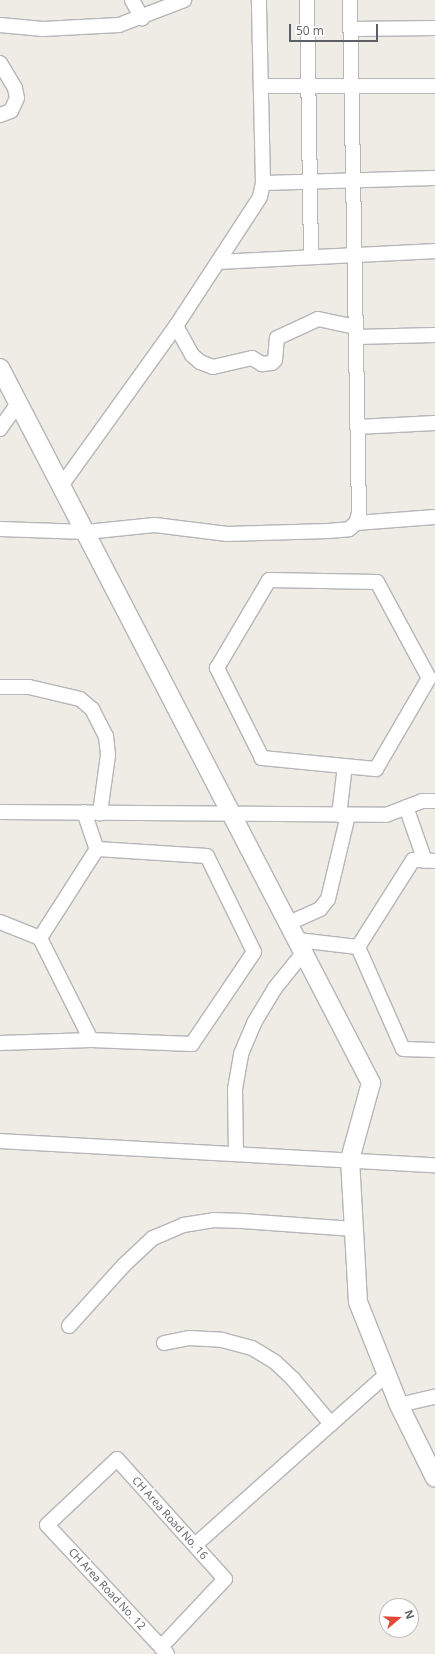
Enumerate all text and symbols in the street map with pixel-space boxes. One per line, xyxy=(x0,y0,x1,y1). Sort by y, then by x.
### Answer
scale bar xyxy=(291,16,380,42)
text: 50 m xyxy=(296,22,324,39)
street label: CH Area Road No. 16 xyxy=(129,1474,211,1562)
street label: CH Area Road No. 12 xyxy=(66,1545,148,1633)
north arrow xyxy=(379,1598,419,1638)
text: N xyxy=(401,1608,418,1621)

